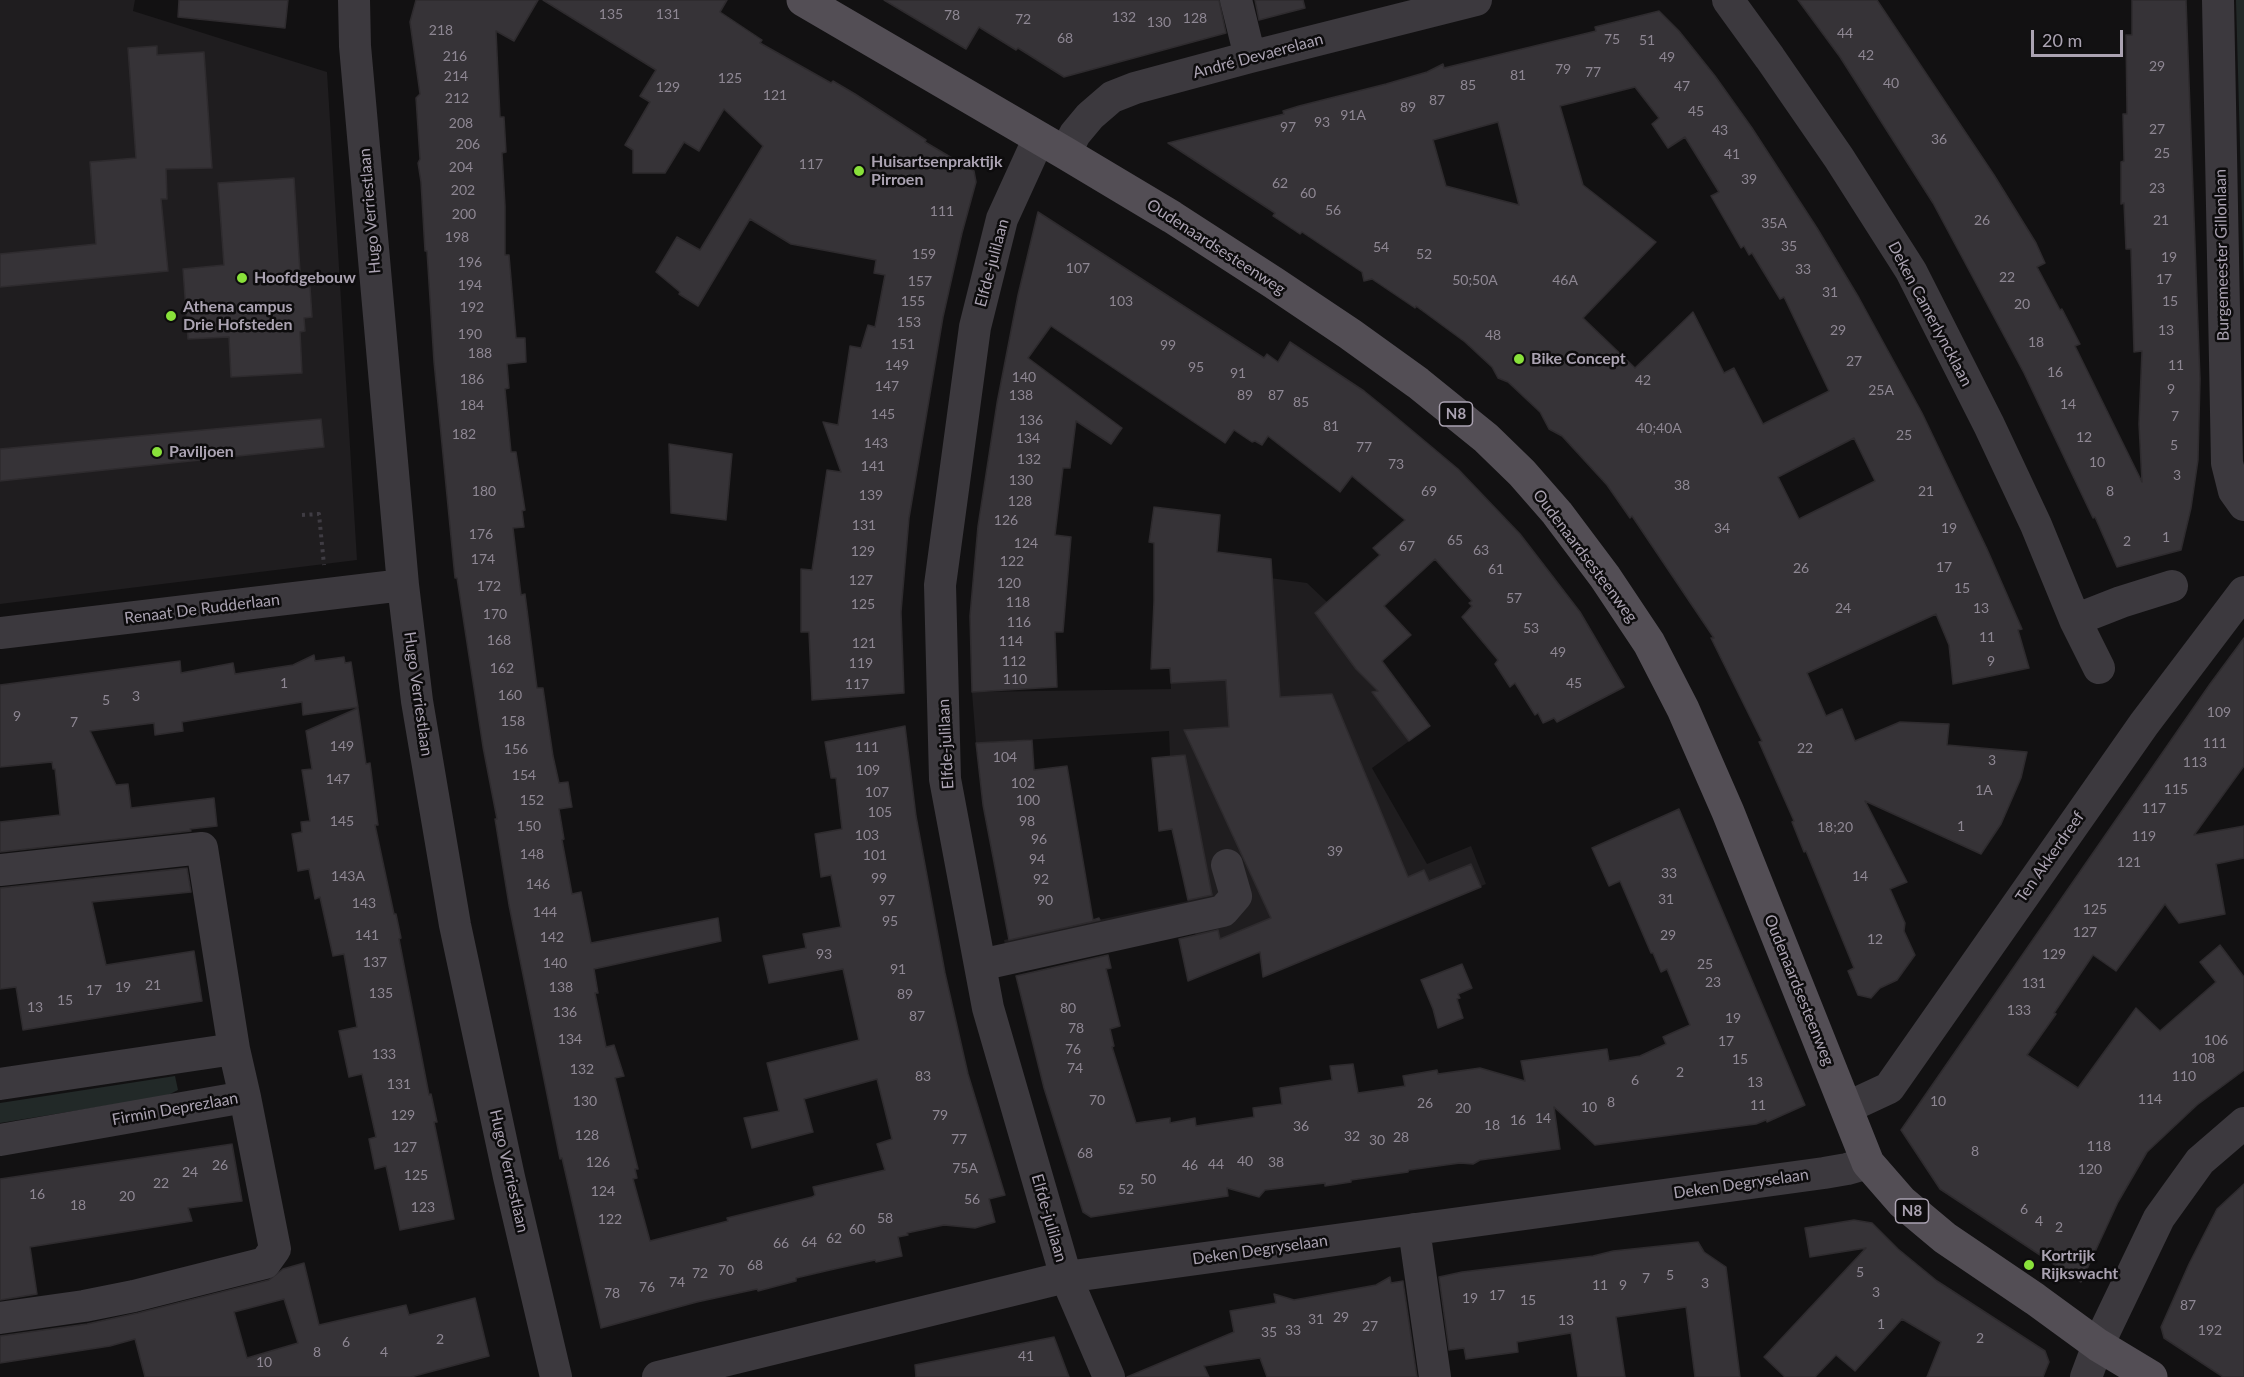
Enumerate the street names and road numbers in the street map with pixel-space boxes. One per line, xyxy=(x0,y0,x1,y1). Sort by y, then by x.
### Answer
street label: André Devaerelaan xyxy=(1191,29,1325,83)
street label: Hugo Verriestlaan xyxy=(355,148,385,274)
street label: Burgemeester Gillonlaan xyxy=(2211,169,2233,341)
street label: Oudenaardsesteenweg xyxy=(1143,195,1289,299)
street label: Elfde-julilaan xyxy=(971,217,1013,309)
street label: Deken Camerlyncklaan xyxy=(1884,238,1976,390)
road number: N8 xyxy=(1440,402,1472,426)
street label: Oudenaardsesteenweg xyxy=(1529,486,1641,626)
street label: Renaat De Rudderlaan xyxy=(123,590,281,628)
street label: Hugo Verriestlaan xyxy=(400,630,436,758)
street label: Elfde-julilaan xyxy=(934,698,958,790)
street label: Ten Akkerdreef xyxy=(2012,808,2088,906)
street label: Oudenaardsesteenweg xyxy=(1760,912,1838,1068)
street label: Firmin Deprezlaan xyxy=(110,1088,240,1130)
street label: Hugo Verriestlaan xyxy=(486,1108,532,1234)
street label: Deken Degryselaan xyxy=(1672,1165,1810,1203)
street label: Elfde-julilaan xyxy=(1027,1172,1071,1264)
road number: N8 xyxy=(1896,1199,1928,1223)
street label: Deken Degryselaan xyxy=(1191,1231,1329,1269)

